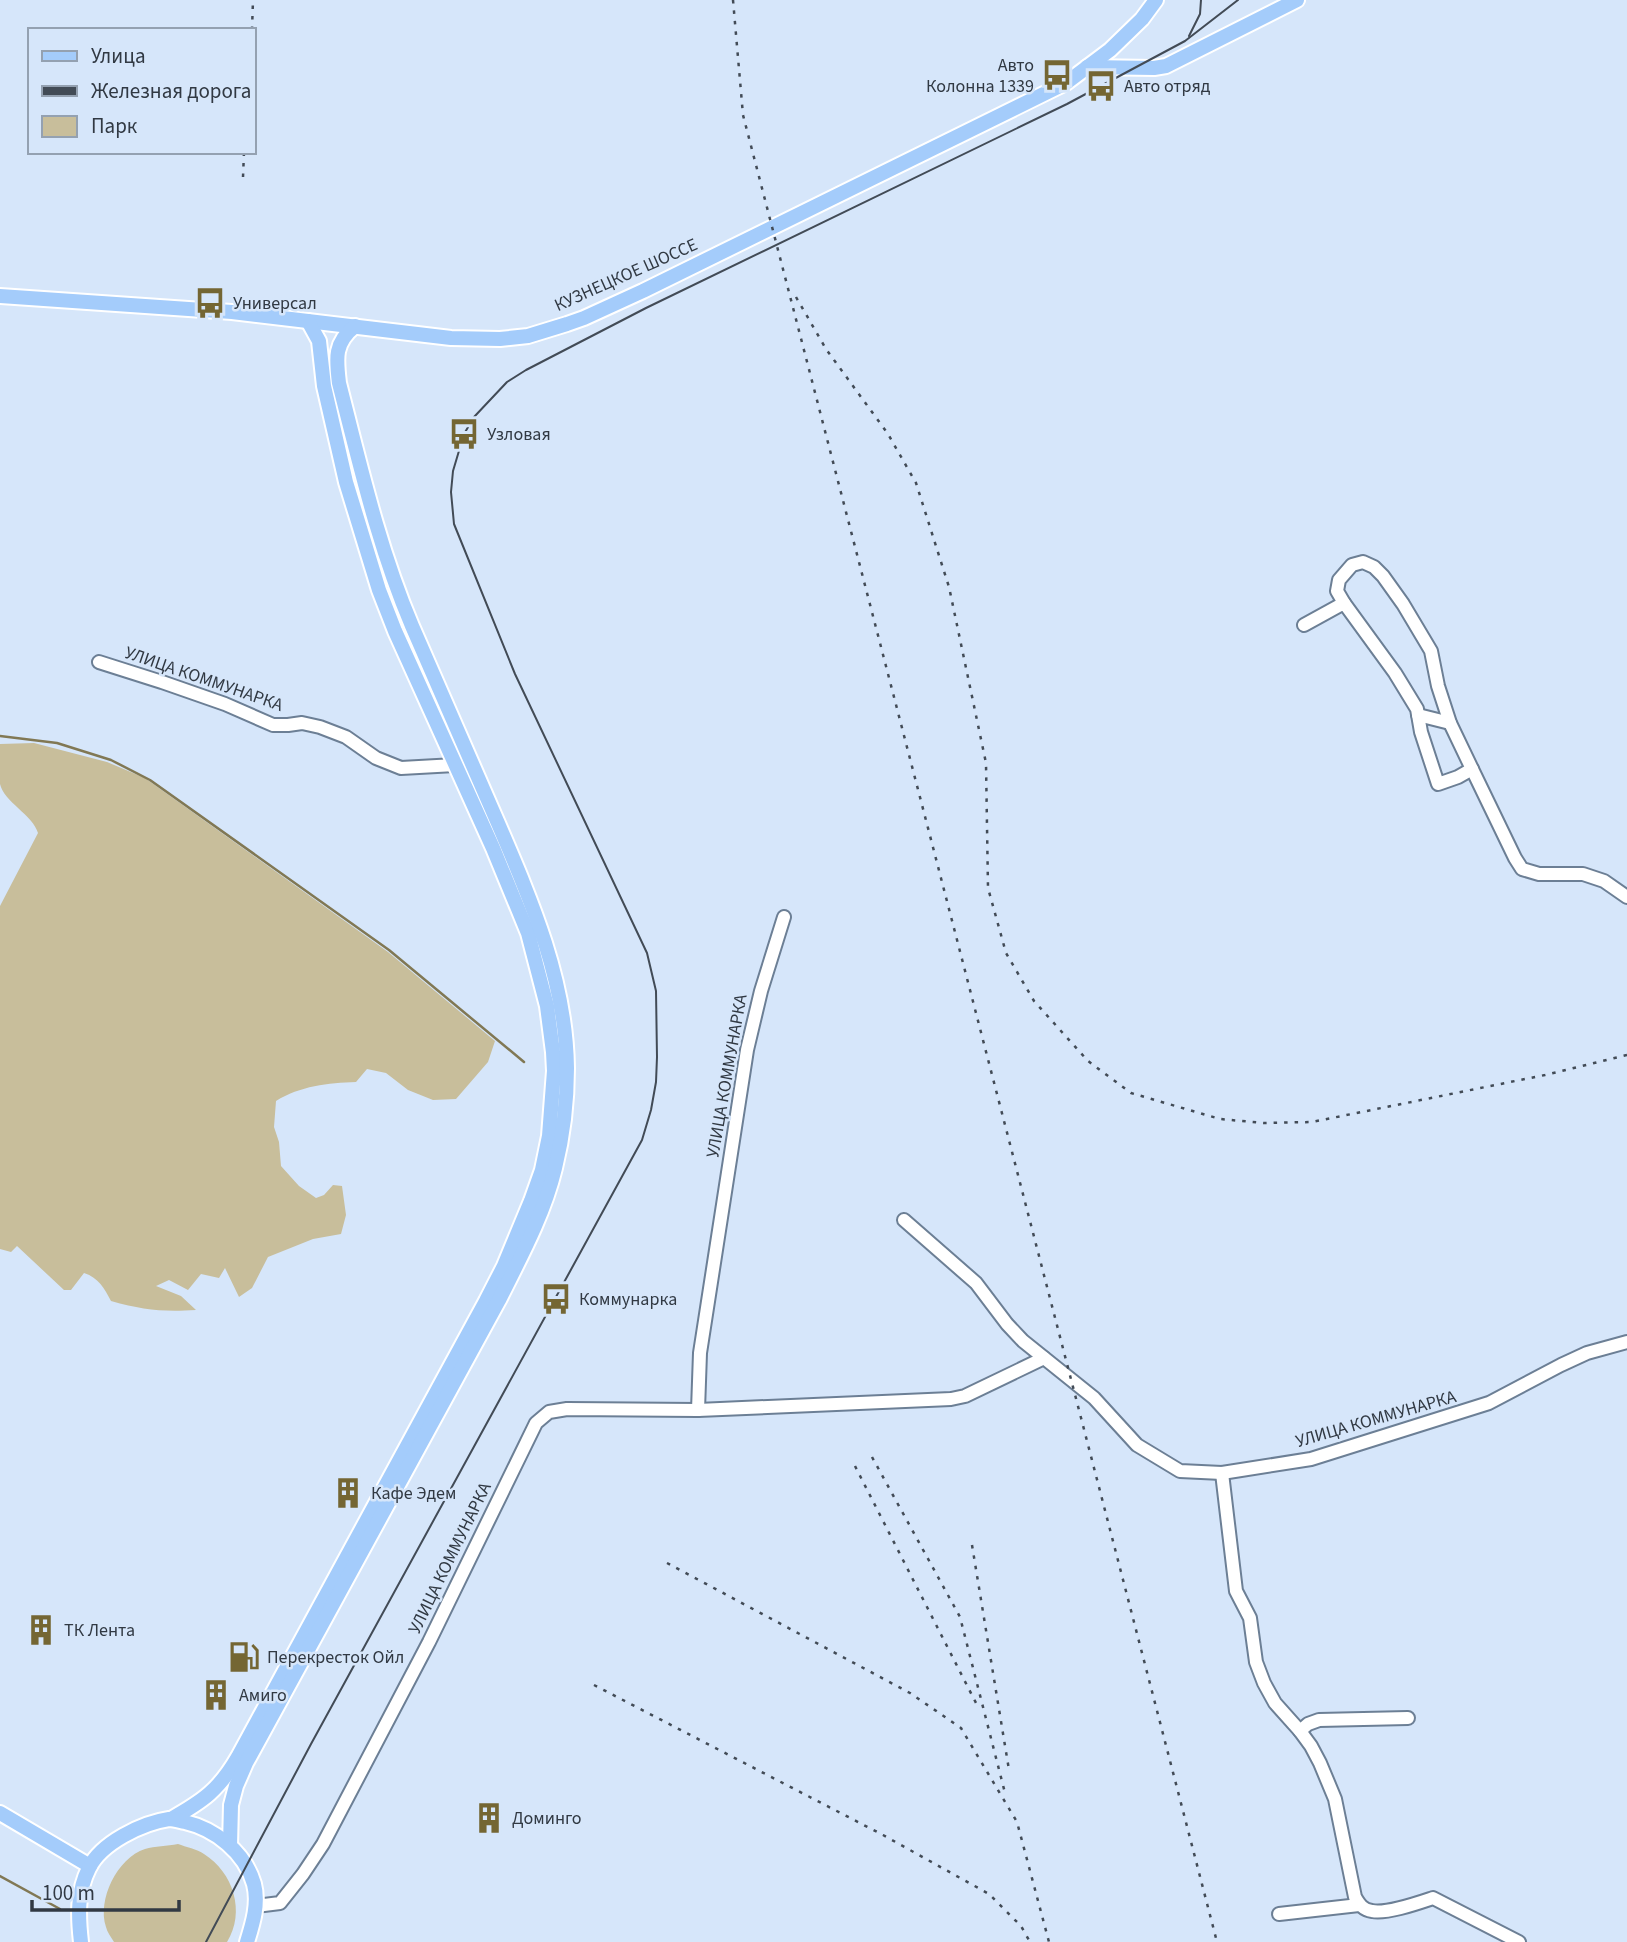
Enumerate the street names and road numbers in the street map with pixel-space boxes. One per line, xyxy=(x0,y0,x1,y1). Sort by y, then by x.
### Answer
street label: КУЗНЕЦКОЕ ШОССЕ xyxy=(550,232,702,318)
street label: УЛИЦА КОММУНАРКА xyxy=(122,640,287,718)
street label: УЛИЦА КОММУНАРКА xyxy=(700,992,754,1160)
street label: УЛИЦА КОММУНАРКА xyxy=(1293,1384,1459,1454)
street label: УЛИЦА КОММУНАРКА xyxy=(402,1478,498,1638)

